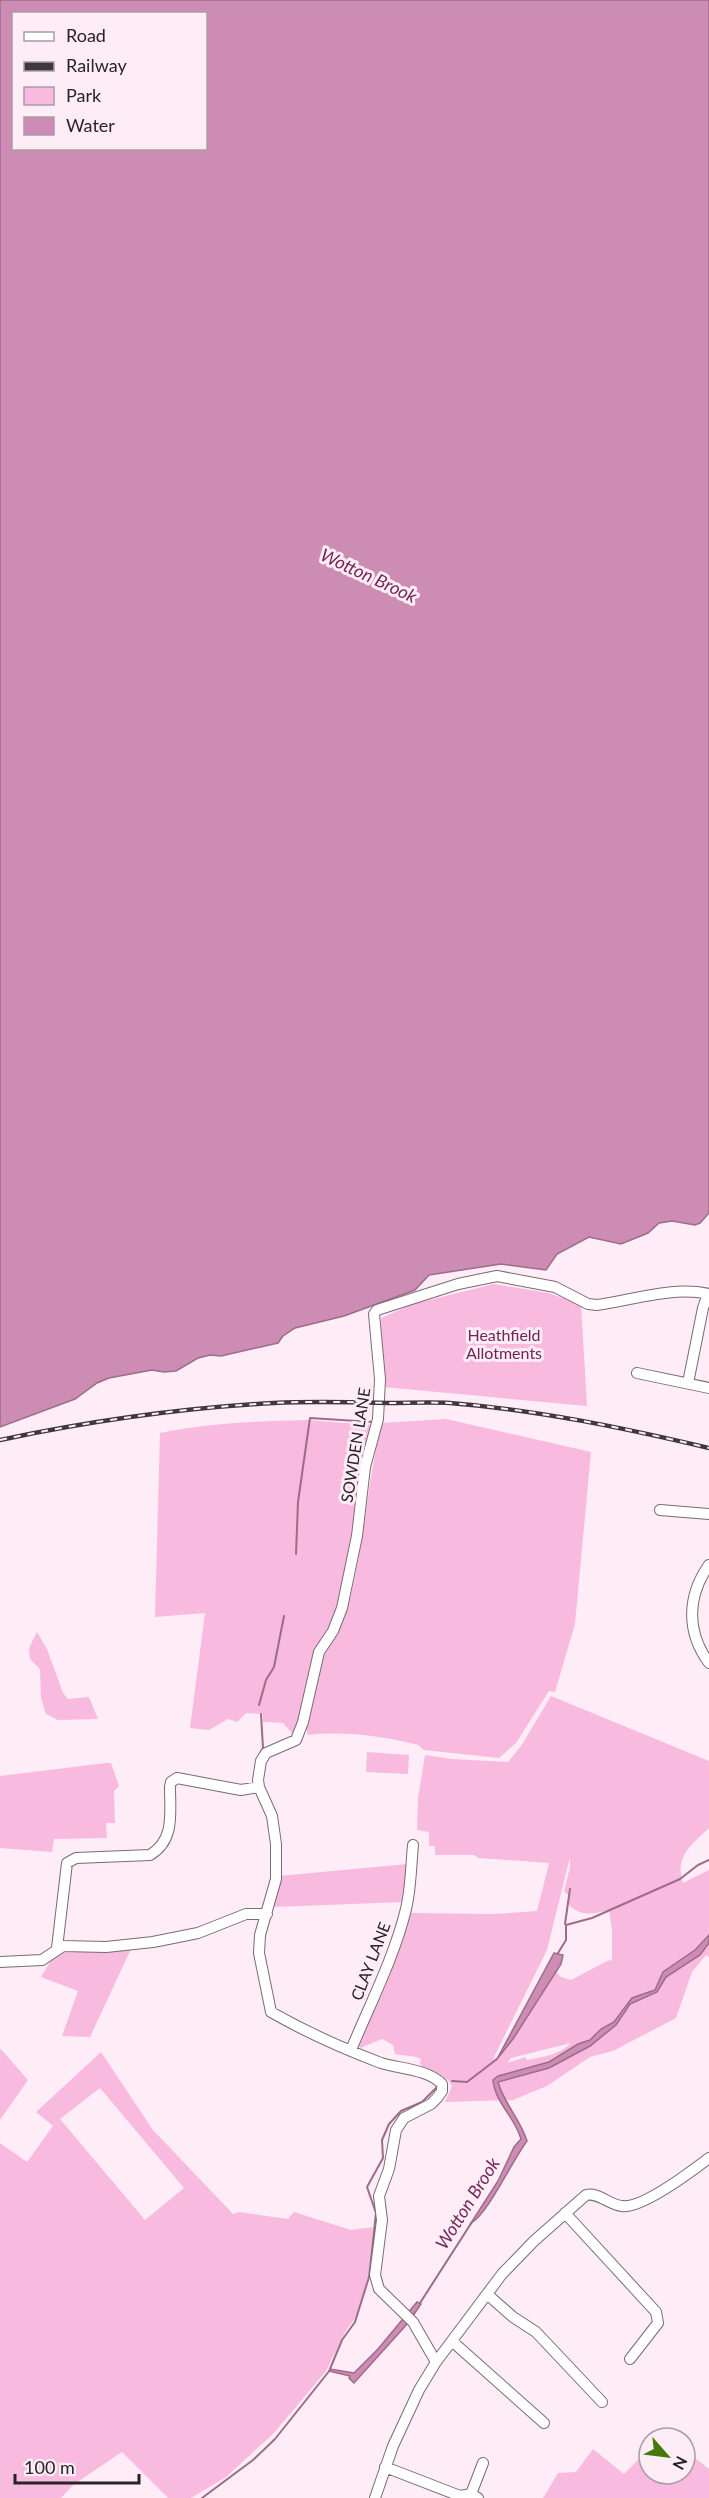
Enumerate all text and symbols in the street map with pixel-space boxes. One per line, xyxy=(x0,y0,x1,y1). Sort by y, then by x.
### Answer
legend xyxy=(12,12,207,150)
text: Road xyxy=(66,24,106,46)
text: Railway xyxy=(66,54,127,76)
text: Park xyxy=(66,84,102,106)
text: Water xyxy=(66,114,115,136)
water label: Wotton Brook xyxy=(317,543,421,607)
park label: Heathfield Allotments xyxy=(466,1325,542,1362)
street label: SOWDEN LANE xyxy=(337,1386,373,1504)
street label: CLAY LANE xyxy=(346,1919,394,2003)
water label: Wotton Brook xyxy=(430,2153,504,2253)
north arrow xyxy=(637,2426,697,2486)
scale bar xyxy=(15,2447,140,2485)
text: N xyxy=(669,2453,692,2473)
text: 100 m xyxy=(24,2456,75,2478)

